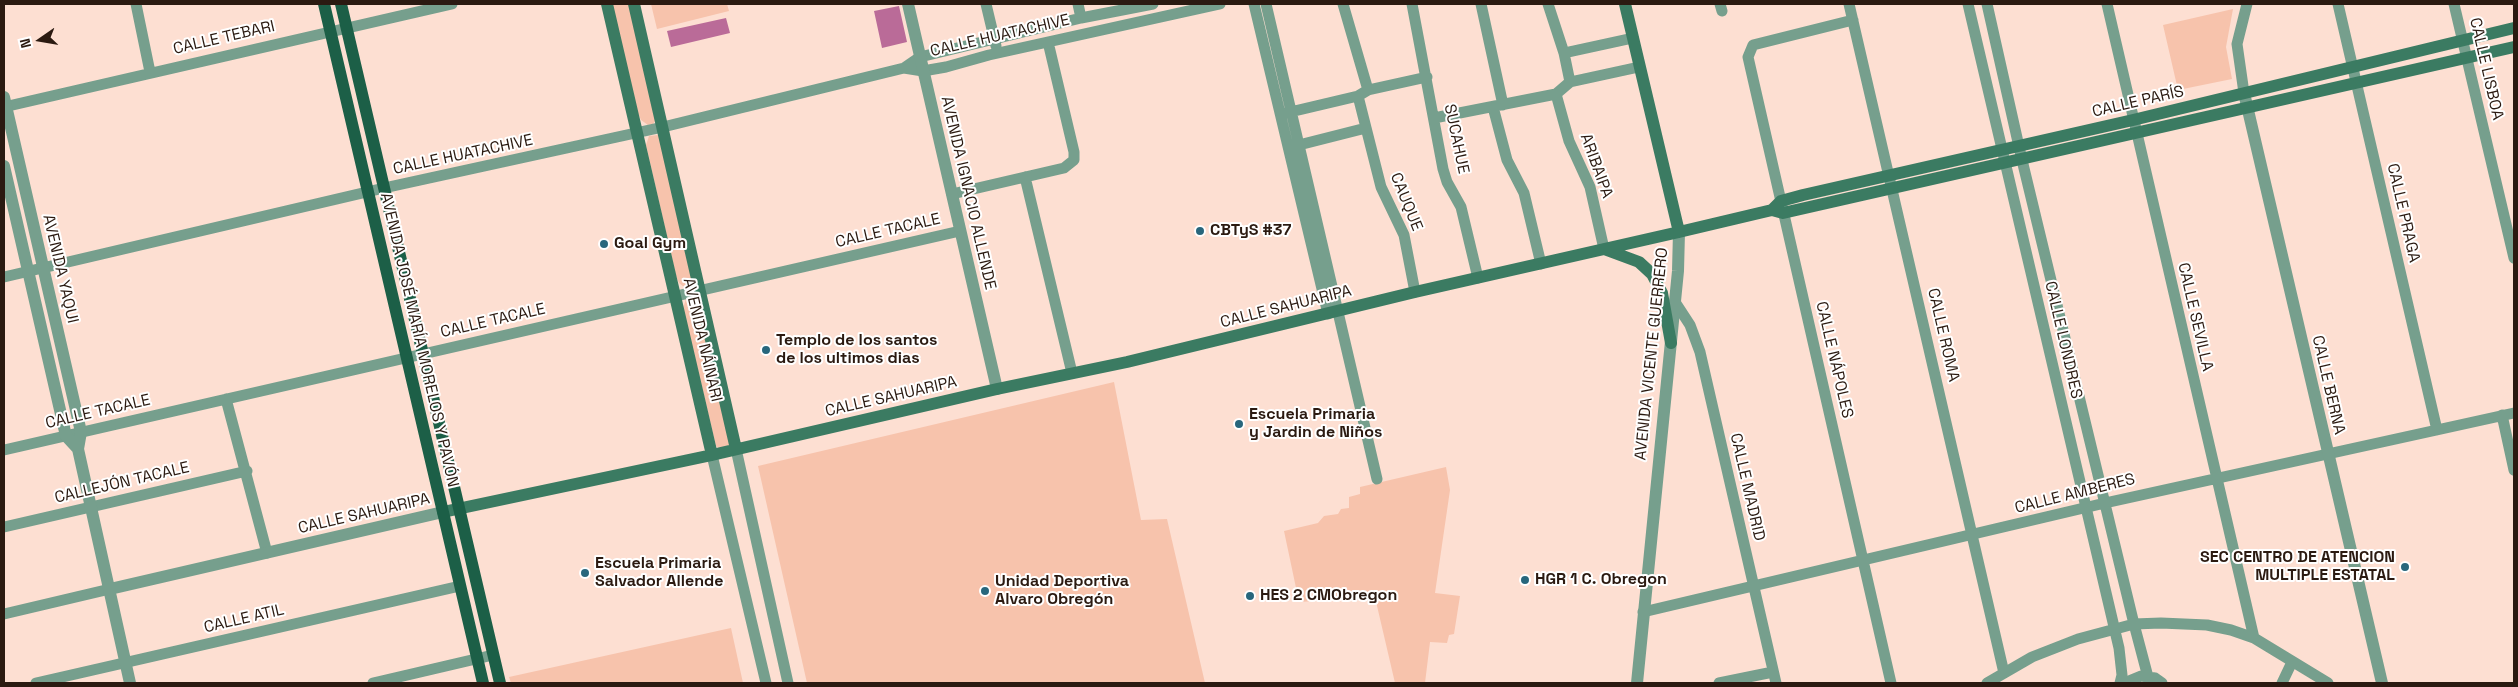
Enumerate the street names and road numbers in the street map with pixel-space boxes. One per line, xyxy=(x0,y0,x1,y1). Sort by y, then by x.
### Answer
street label: CALLE HUATACHIVE xyxy=(928,11,1072,61)
street label: CALLE LISBOA xyxy=(2465,16,2507,122)
street label: CALLE TEBARI xyxy=(171,17,277,59)
street label: CALLE PARÍS xyxy=(2090,82,2186,122)
street label: AVENIDA IGNACIO ALLENDE xyxy=(936,94,1000,292)
street label: SUCAHUE xyxy=(1439,102,1473,176)
street label: CALLE HUATACHIVE xyxy=(391,131,535,179)
street label: ARIBAIPA xyxy=(1575,131,1617,201)
street label: CALLE PRAGA xyxy=(2382,162,2424,264)
street label: CAUQUE xyxy=(1386,170,1426,234)
street label: AVENIDA JOSÉ MARÍA MORELOS Y PAVÓN xyxy=(376,191,462,489)
street label: CALLE TACALE xyxy=(834,210,942,252)
street label: AVENIDA YAQUI xyxy=(38,213,82,325)
street label: AVENIDA VICENTE GUERRERO xyxy=(1631,247,1673,461)
street label: CALLE SEVILLA xyxy=(2173,261,2217,373)
street label: AVENIDA NÁINARI xyxy=(678,276,726,404)
street label: CALLE LONDRES xyxy=(2040,279,2086,401)
street label: CALLE SAHUARIPA xyxy=(1218,281,1354,333)
street label: CALLE ROMA xyxy=(1923,286,1963,384)
street label: CALLE TACALE xyxy=(439,300,547,342)
street label: CALLE NÁPOLES xyxy=(1811,300,1857,420)
street label: CALLE BERNA xyxy=(2307,334,2349,436)
street label: CALLE SAHUARIPA xyxy=(823,373,959,421)
street label: CALLE TACALE xyxy=(44,391,152,433)
street label: CALLE MADRID xyxy=(1725,431,1769,543)
street label: CALLEJÓN TACALE xyxy=(53,458,191,508)
street label: CALLE AMBERES xyxy=(2013,470,2137,518)
street label: CALLE SAHUARIPA xyxy=(296,490,432,538)
street label: CALLE ATIL xyxy=(202,600,286,638)

